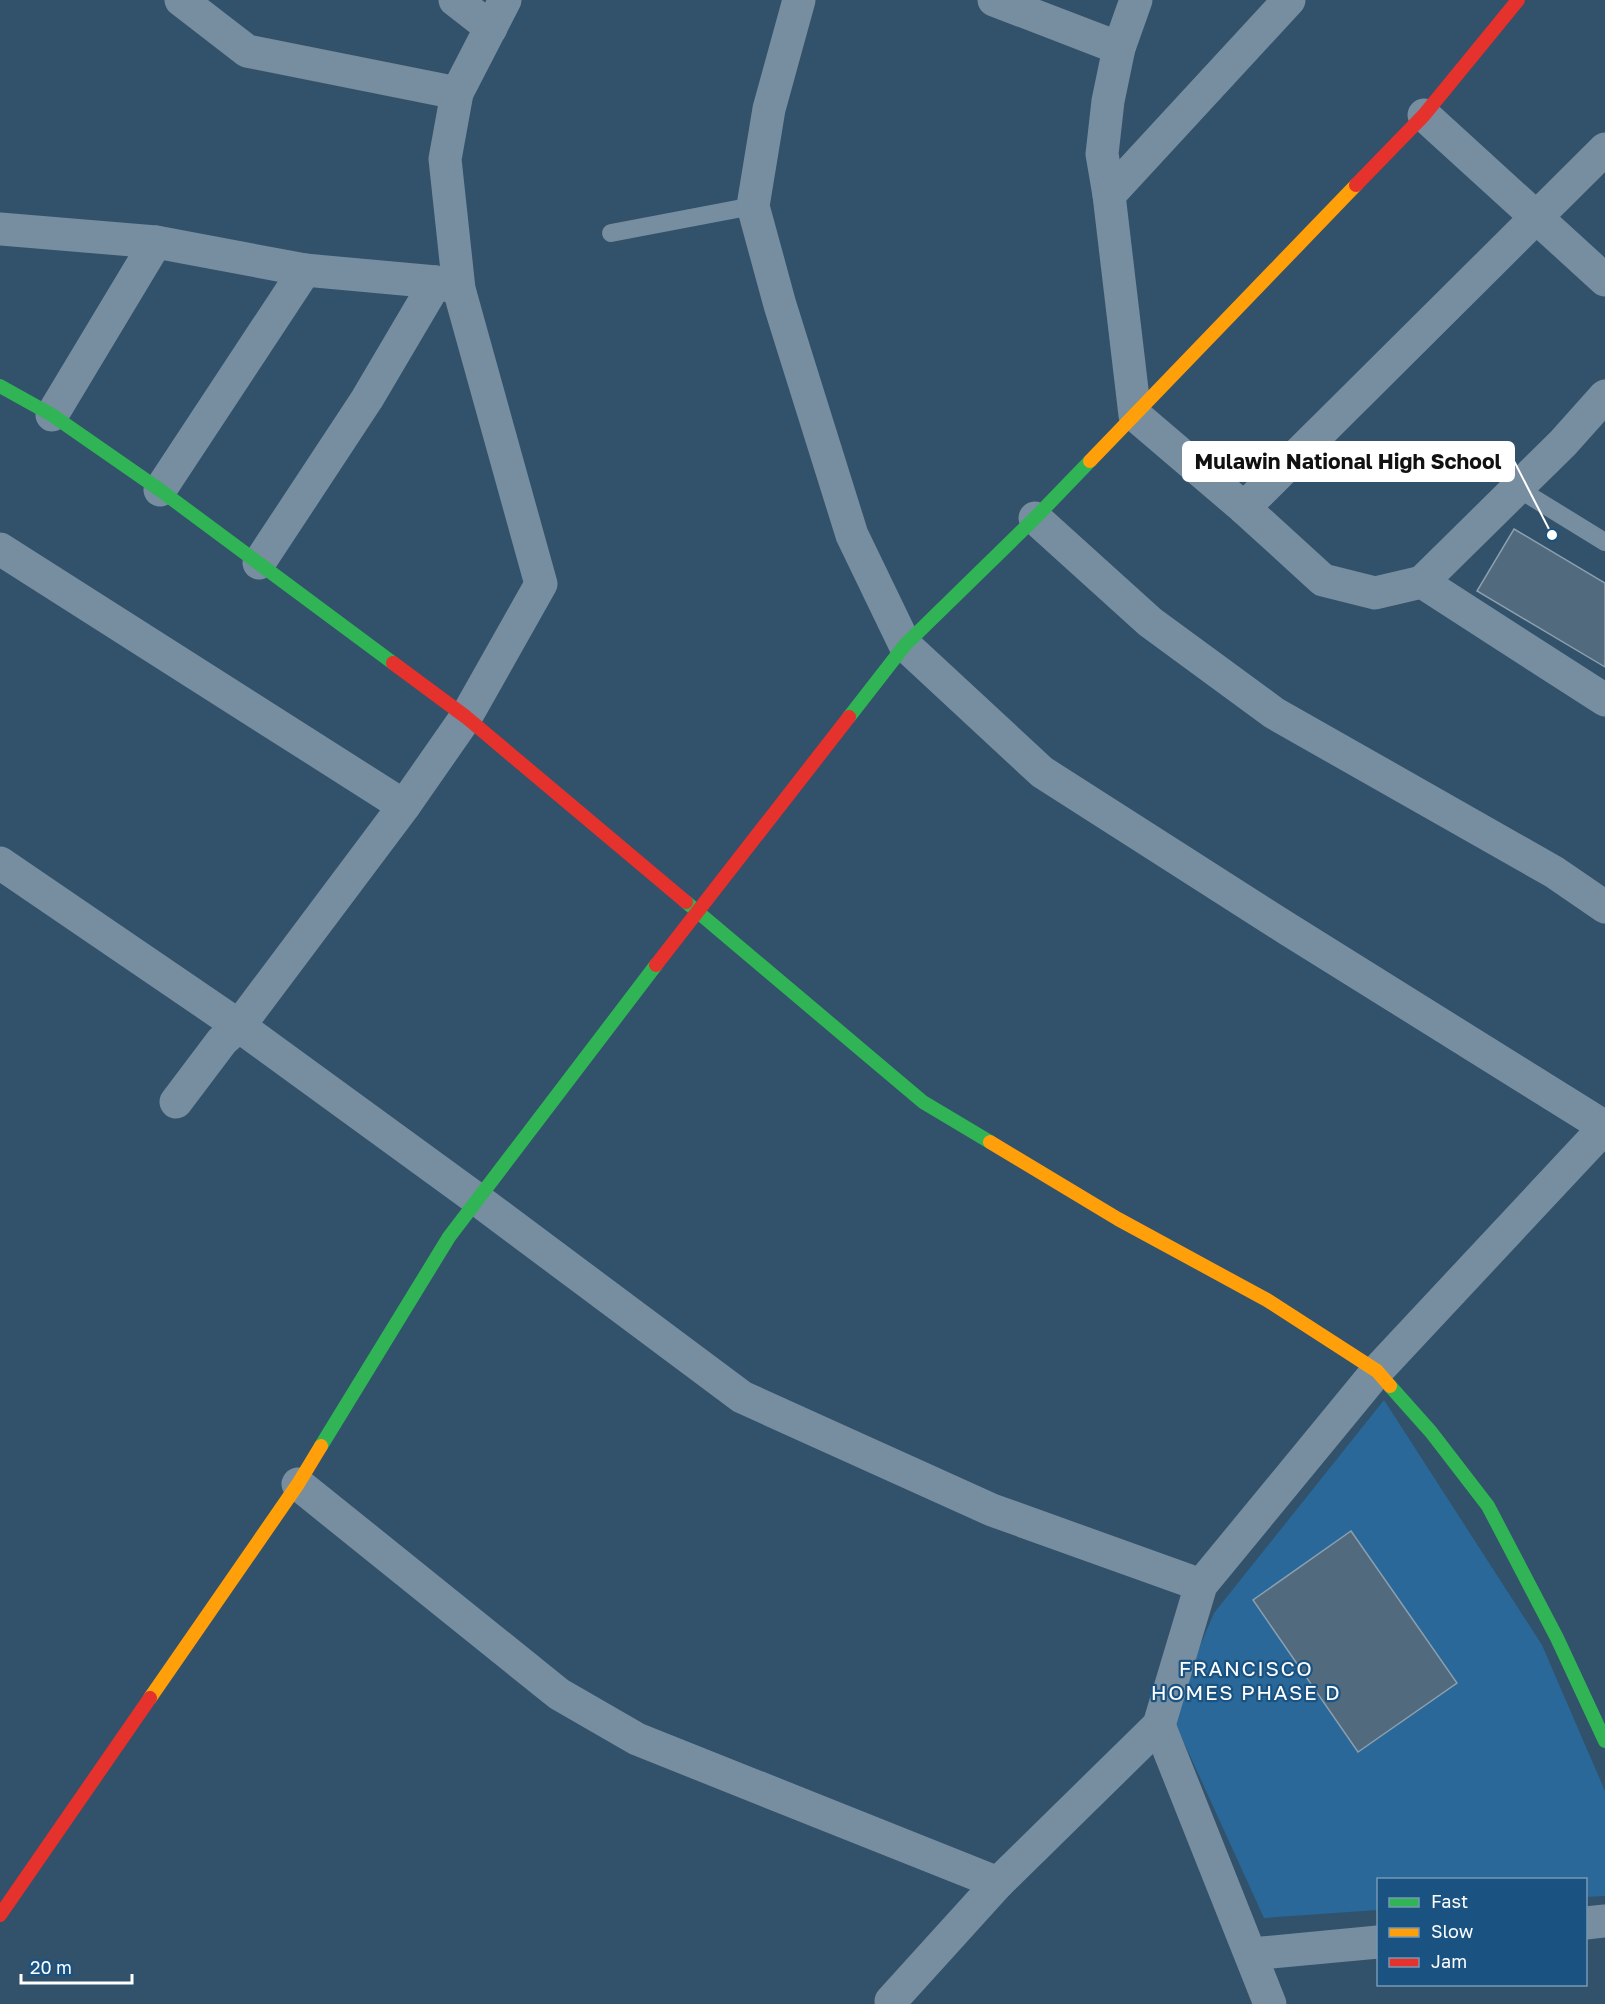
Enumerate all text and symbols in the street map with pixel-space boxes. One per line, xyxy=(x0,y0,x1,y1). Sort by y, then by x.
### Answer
callout: Mulawin National High School xyxy=(1183,442,1514,481)
text: Mulawin National High School xyxy=(1194,448,1502,474)
district label: FRANCISCO HOMES PHASE D xyxy=(1151,1655,1341,1705)
legend xyxy=(1377,1878,1587,1986)
text: Fast xyxy=(1431,1890,1468,1912)
text: Slow xyxy=(1431,1920,1474,1942)
scale bar xyxy=(21,1947,132,1985)
text: Jam xyxy=(1431,1950,1467,1972)
text: 20 m xyxy=(30,1956,72,1978)

